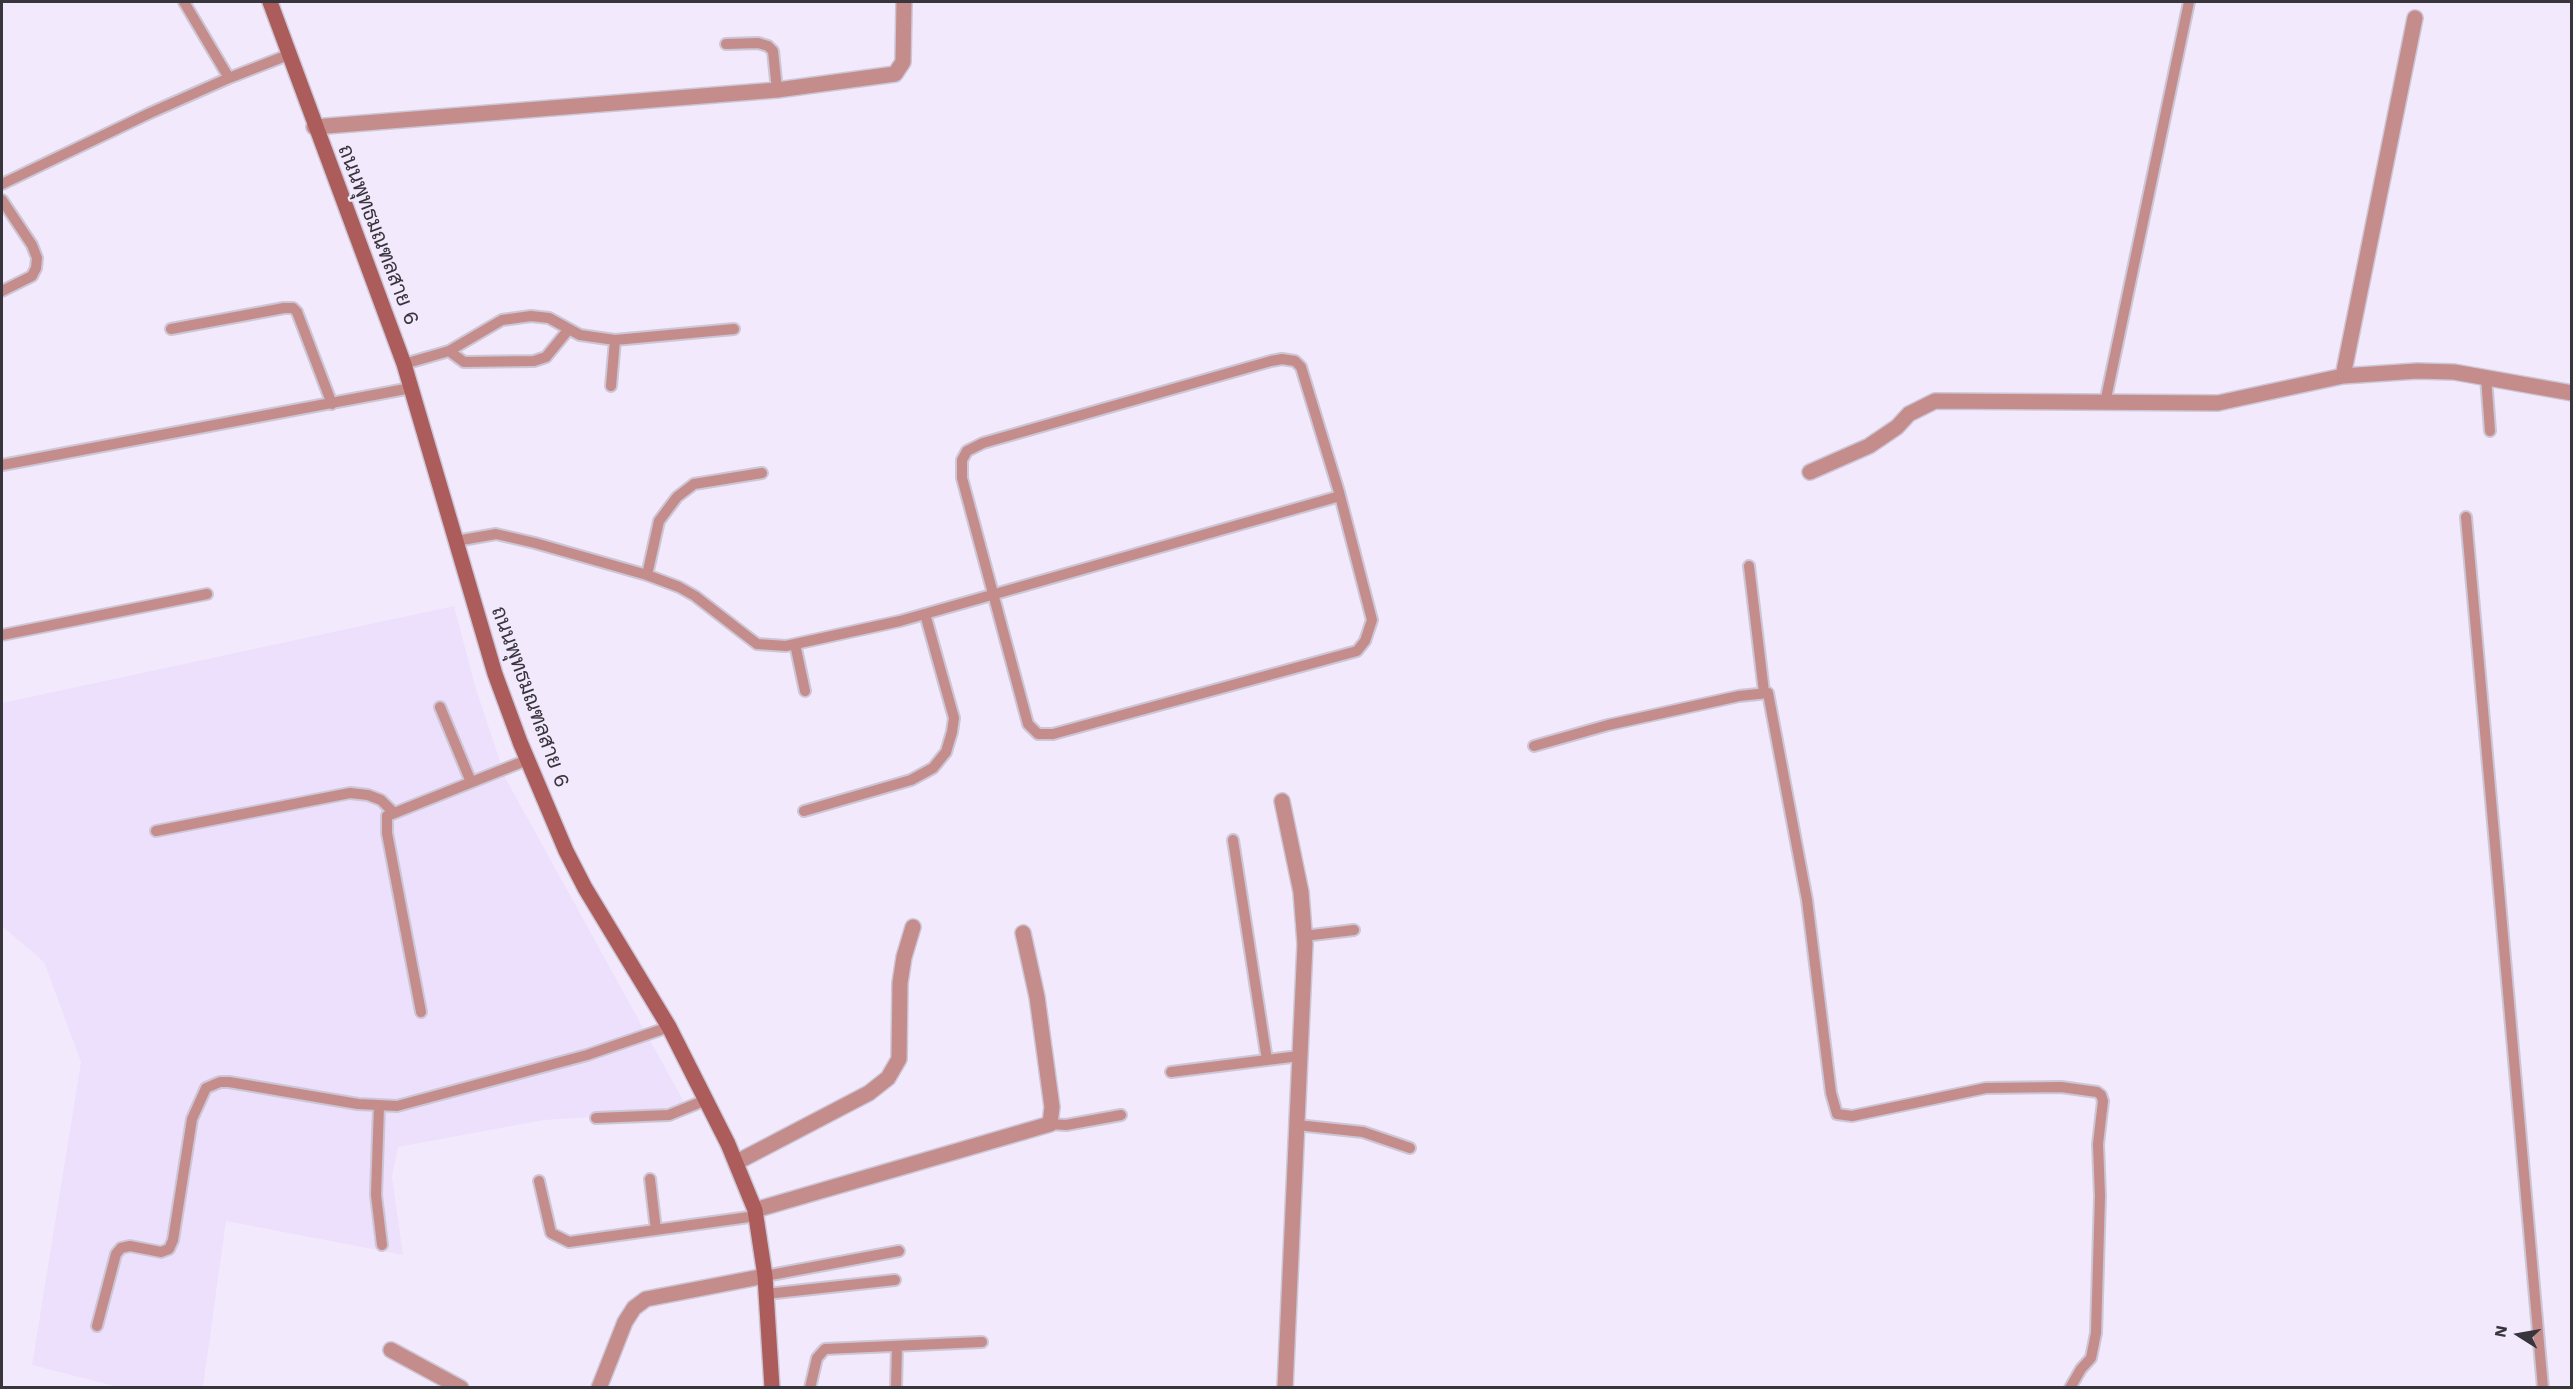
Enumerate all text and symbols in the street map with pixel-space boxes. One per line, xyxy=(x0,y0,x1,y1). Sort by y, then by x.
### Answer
street label: ถนนพุทธมณฑลสาย 6 xyxy=(332,141,424,329)
street label: ถนนพุทธมณฑลสาย 6 xyxy=(486,603,574,791)
north arrow xyxy=(2489,1305,2549,1365)
text: N xyxy=(2490,1324,2511,1339)

